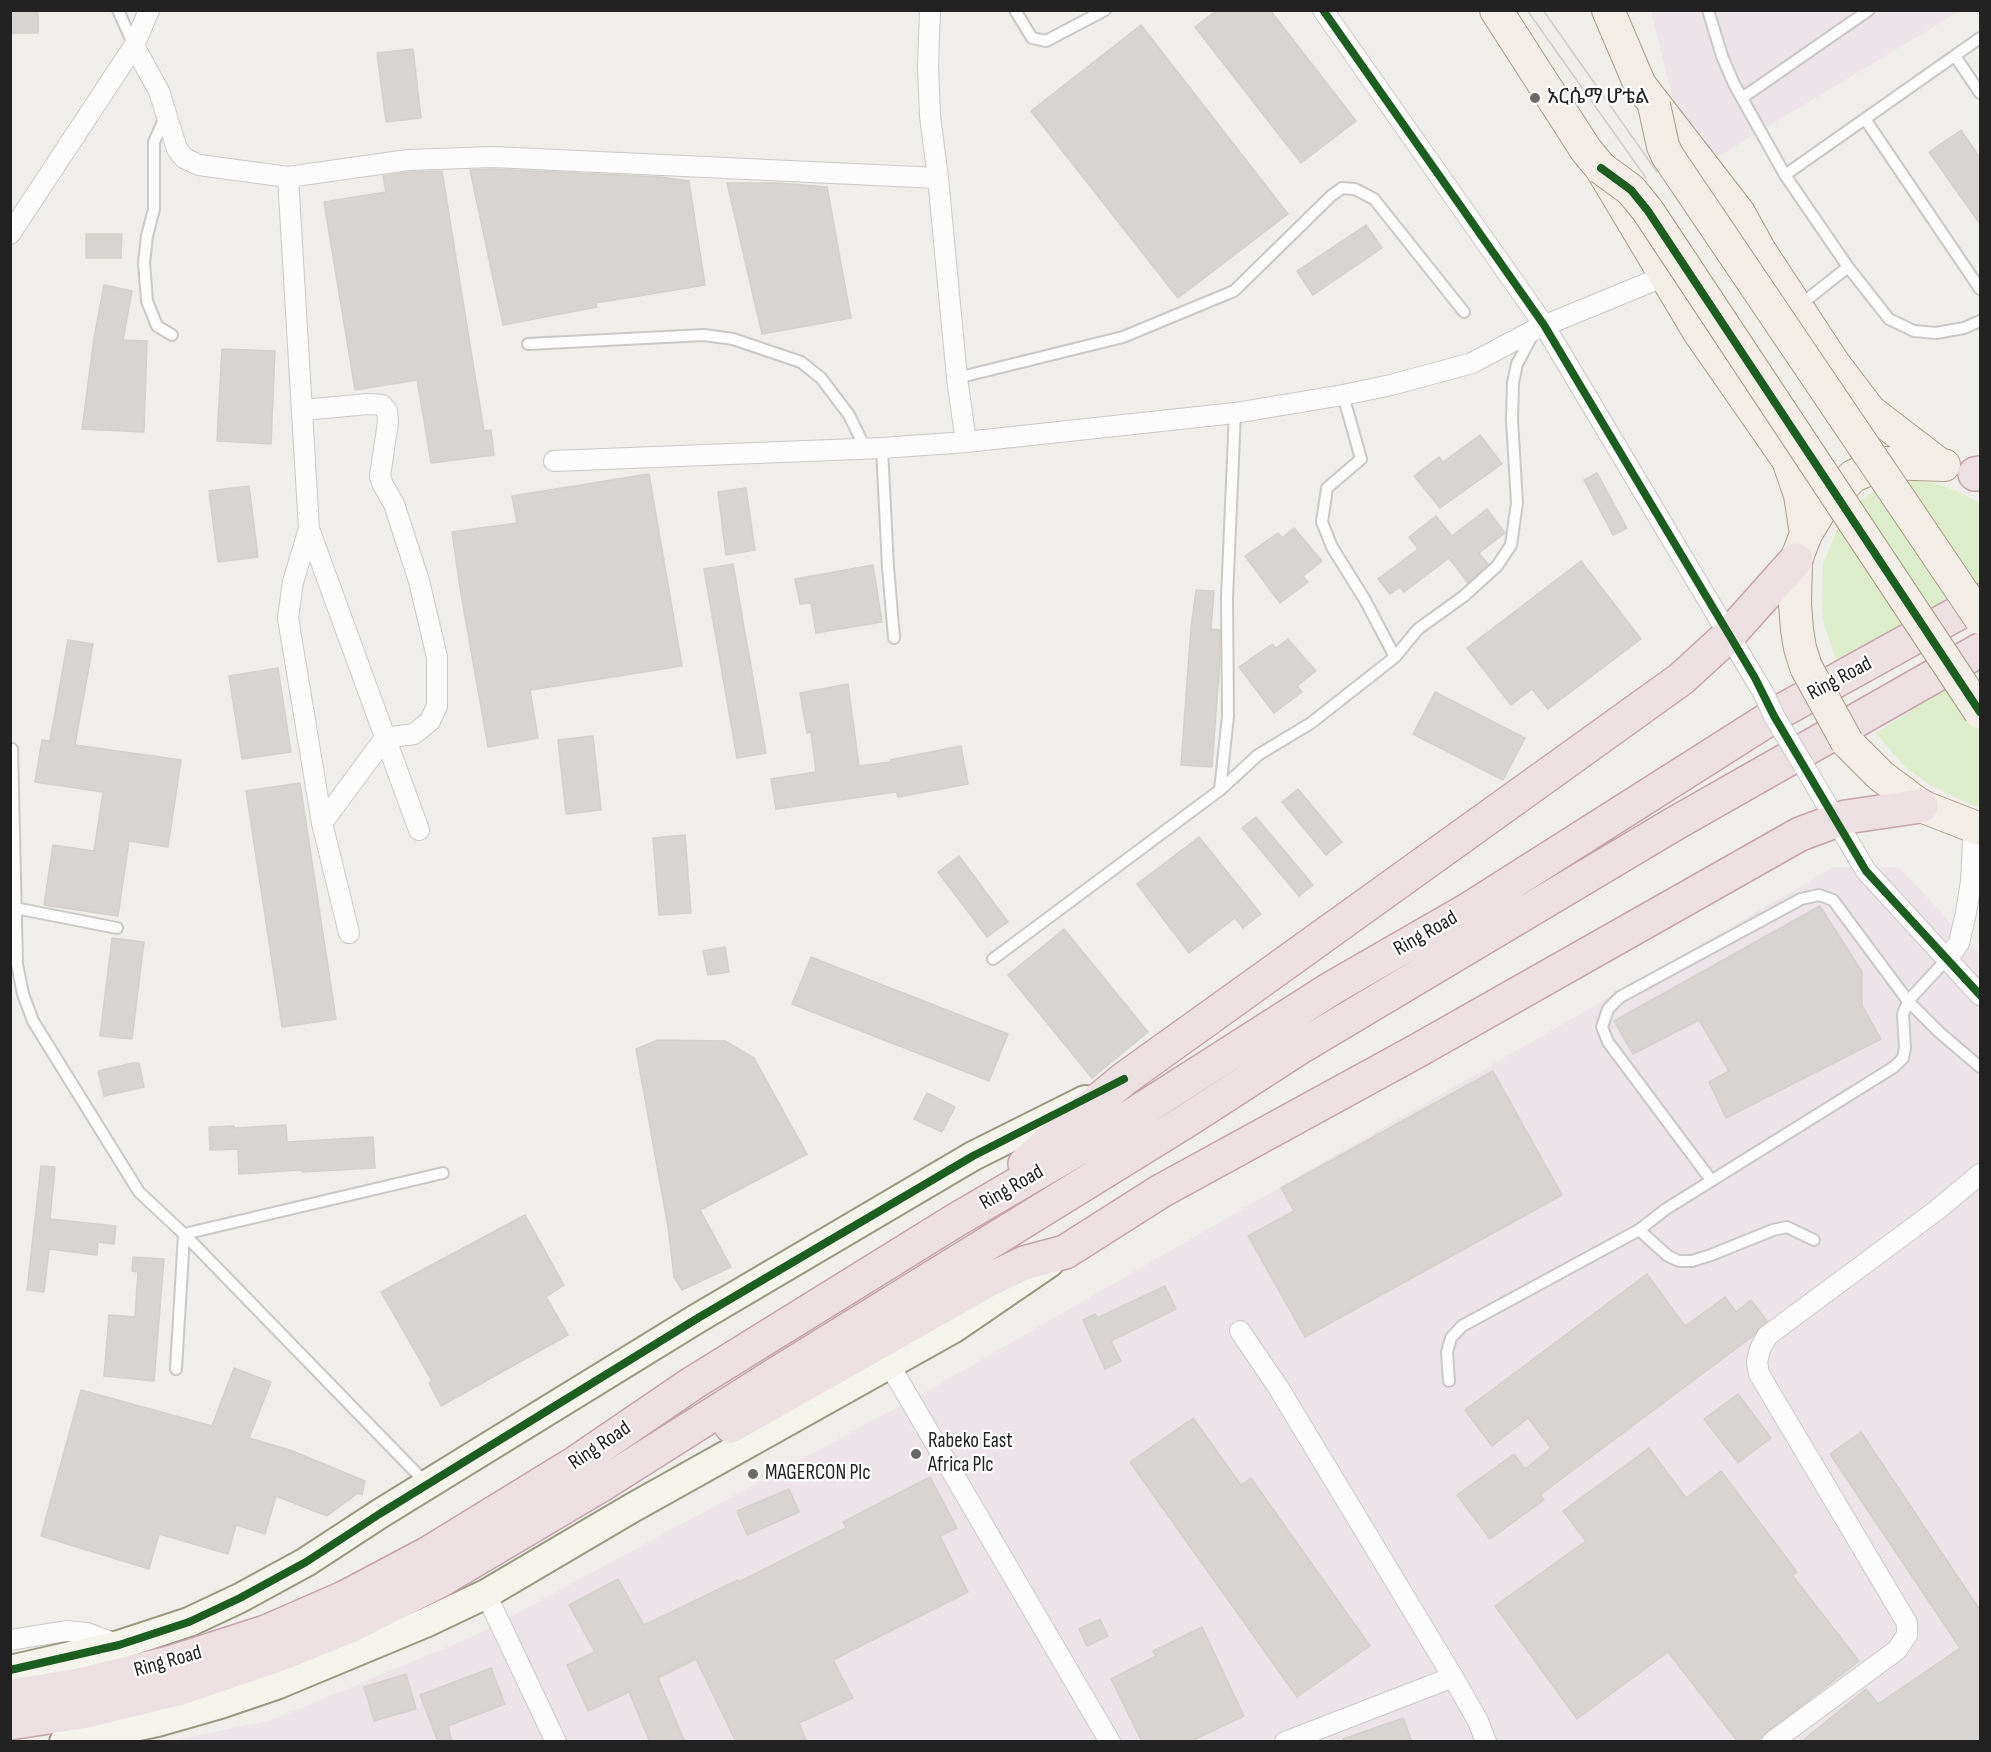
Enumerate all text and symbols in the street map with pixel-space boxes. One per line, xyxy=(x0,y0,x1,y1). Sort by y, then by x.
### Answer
place label: አርሴማ ሆቴል xyxy=(1547,85,1649,111)
marker: አርሴማ ሆቴል xyxy=(1528,91,1542,105)
street label: Ring Road xyxy=(1803,652,1877,706)
street label: Ring Road xyxy=(1390,906,1462,962)
street label: Ring Road xyxy=(976,1160,1048,1216)
street label: Ring Road xyxy=(564,1416,636,1476)
place label: Rabeko East Africa Plc xyxy=(928,1429,1013,1479)
marker: Rabeko East Africa Plc xyxy=(909,1447,923,1461)
place label: MAGERCON Plc xyxy=(765,1461,871,1487)
marker: MAGERCON Plc xyxy=(746,1467,760,1481)
street label: Ring Road xyxy=(131,1640,205,1684)

